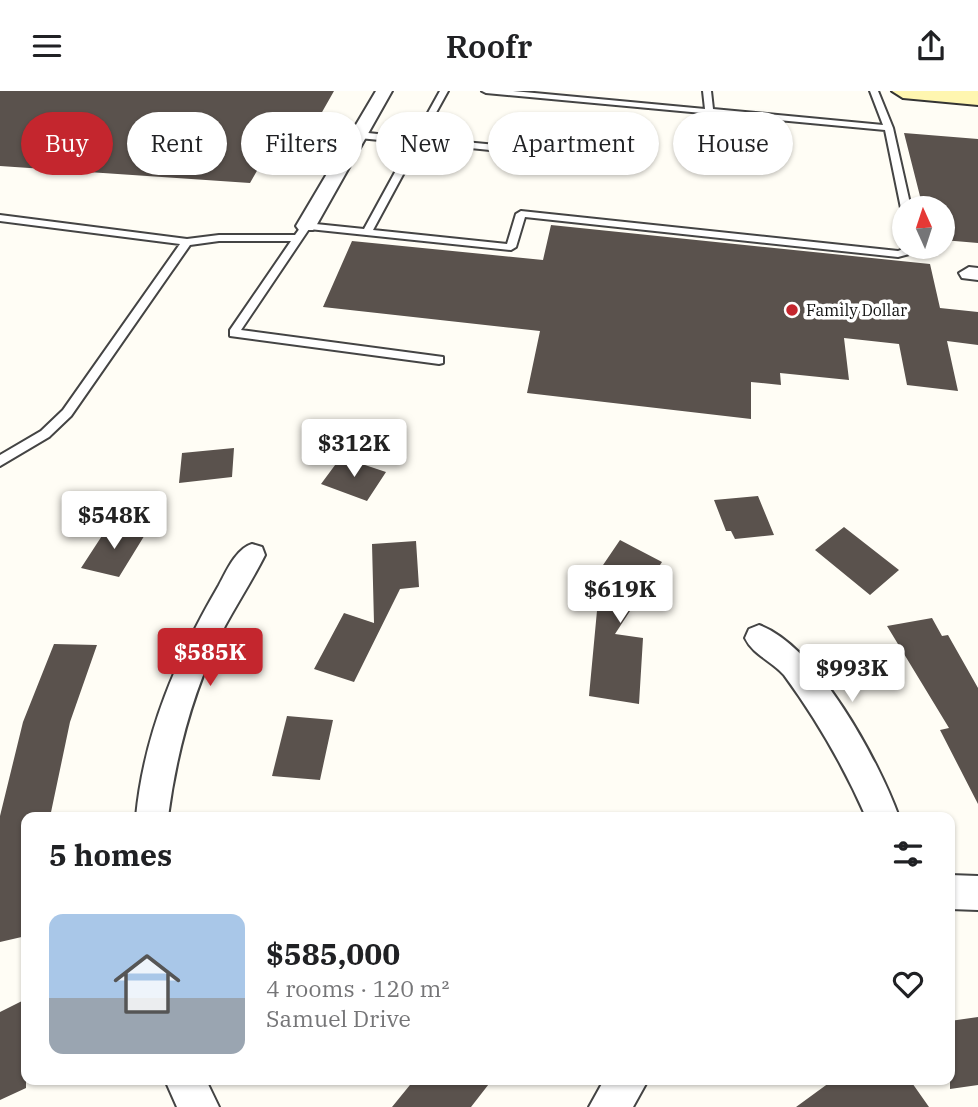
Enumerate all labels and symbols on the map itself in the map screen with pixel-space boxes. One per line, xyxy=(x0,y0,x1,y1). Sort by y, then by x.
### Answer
north arrow xyxy=(892,196,956,259)
place label: Family Dollar xyxy=(806,300,907,320)
marker: Family Dollar xyxy=(784,302,800,318)
pin: $312K xyxy=(305,419,403,479)
pin: $548K xyxy=(65,491,163,551)
pin: $619K xyxy=(571,566,669,625)
pin: $585K xyxy=(161,629,259,688)
pin: $993K xyxy=(803,645,901,704)

